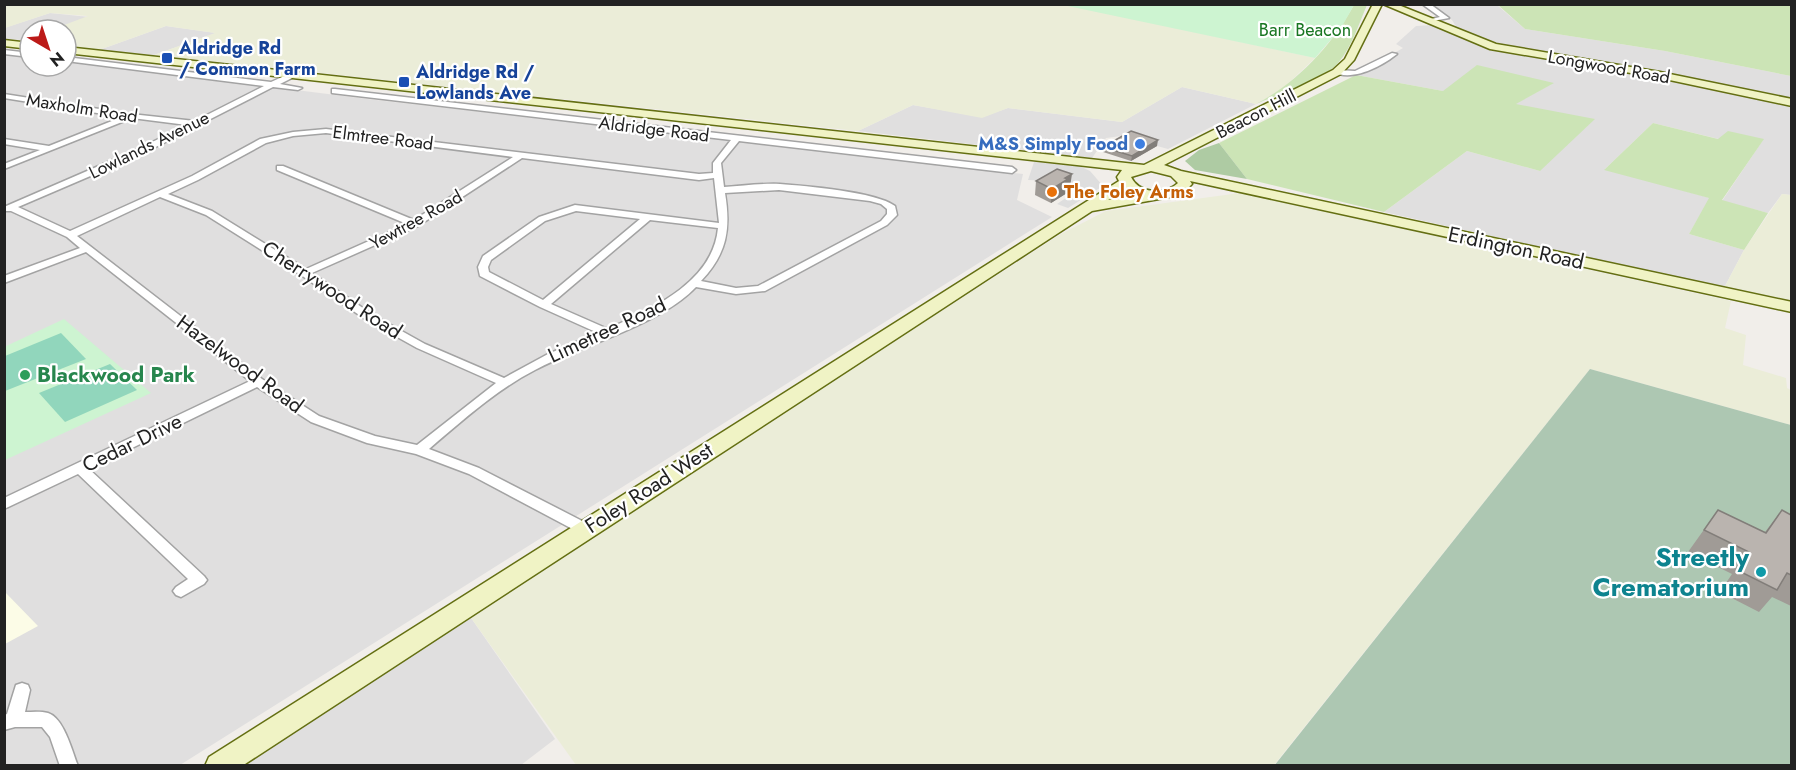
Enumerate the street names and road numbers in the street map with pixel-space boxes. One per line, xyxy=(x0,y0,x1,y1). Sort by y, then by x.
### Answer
street label: Longwood Road xyxy=(1546,43,1672,91)
street label: Beacon Hill xyxy=(1211,83,1301,145)
street label: Maxholm Road xyxy=(24,86,140,130)
street label: Lowlands Avenue xyxy=(84,105,214,185)
street label: Aldridge Road xyxy=(597,109,711,149)
street label: Elmtree Road xyxy=(331,119,435,157)
street label: Yewtree Road xyxy=(365,184,467,256)
street label: Erdington Road xyxy=(1445,219,1587,277)
street label: Cherrywood Road xyxy=(256,233,408,347)
street label: Limetree Road xyxy=(543,290,671,370)
street label: Hazelwood Road xyxy=(170,308,310,420)
street label: Cedar Drive xyxy=(77,406,187,480)
street label: Foley Road West xyxy=(579,435,719,541)

